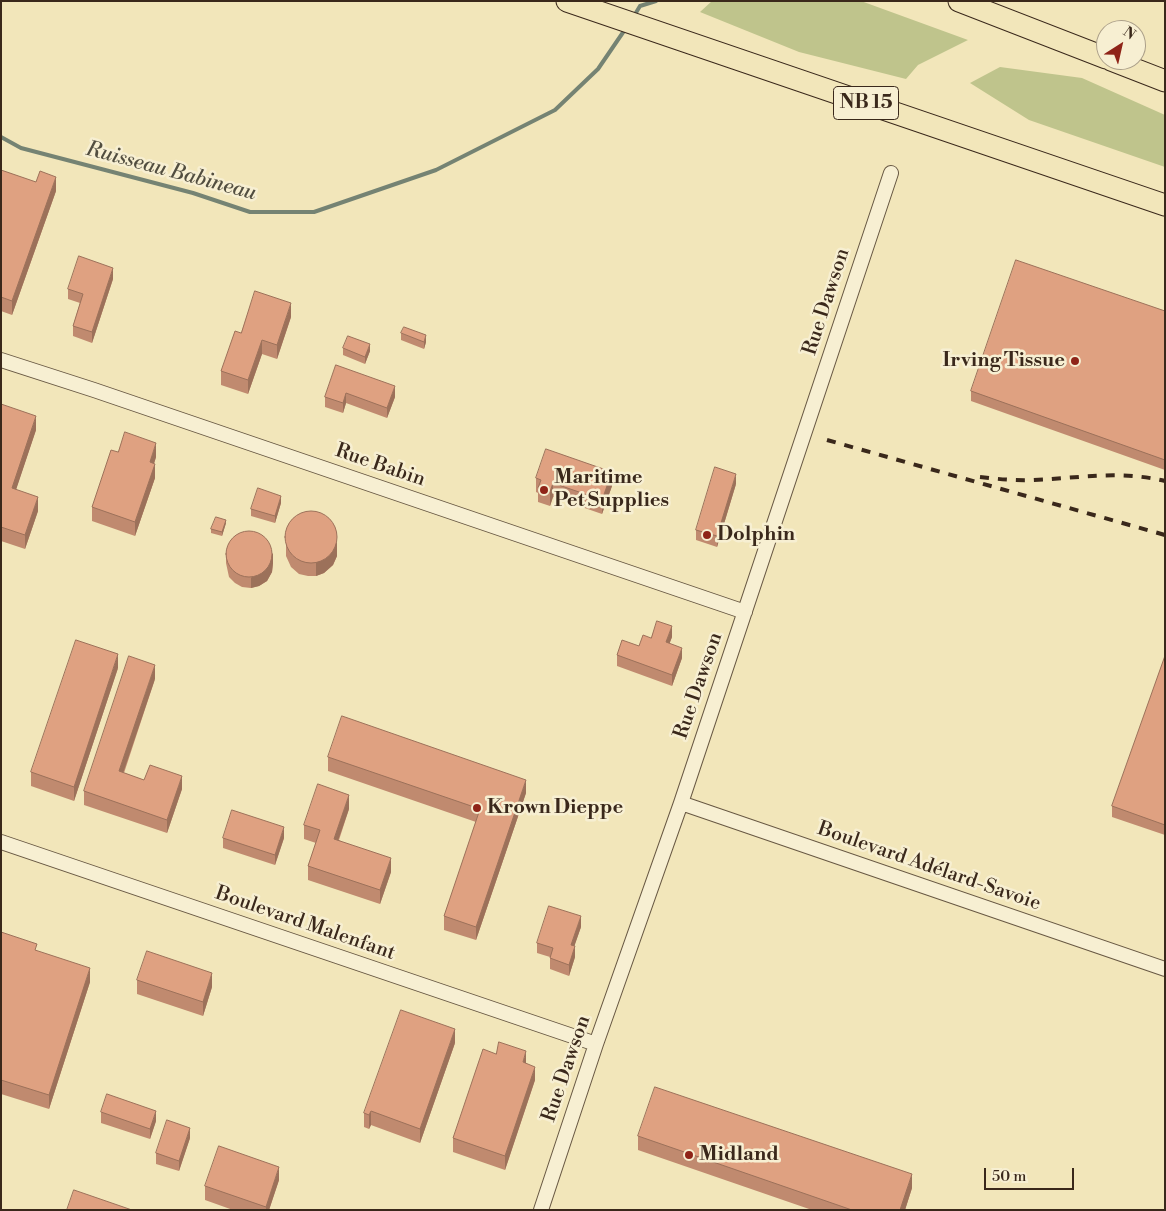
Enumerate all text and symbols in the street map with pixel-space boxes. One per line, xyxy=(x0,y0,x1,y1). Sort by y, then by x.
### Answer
north arrow xyxy=(1096,20,1146,70)
text: N xyxy=(1119,23,1139,44)
road number: NB 15 xyxy=(834,86,898,120)
water label: Ruisseau Babineau xyxy=(83,137,259,207)
street label: Rue Dawson xyxy=(798,246,856,358)
place label: Irving Tissue xyxy=(942,349,1065,373)
marker: Irving Tissue xyxy=(1069,355,1081,367)
street label: Rue Babin xyxy=(332,439,428,493)
place label: Maritime Pet Supplies xyxy=(554,466,669,513)
marker: Maritime Pet Supplies xyxy=(538,484,550,496)
place label: Dolphin xyxy=(717,523,795,547)
marker: Dolphin xyxy=(701,529,713,541)
street label: Rue Dawson xyxy=(670,630,728,742)
place label: Krown Dieppe xyxy=(487,796,623,820)
marker: Krown Dieppe xyxy=(471,802,483,814)
street label: Boulevard Adélard-Savoie xyxy=(814,817,1044,917)
street label: Boulevard Malenfant xyxy=(212,882,398,966)
street label: Rue Dawson xyxy=(538,1013,596,1125)
place label: Midland xyxy=(699,1143,779,1167)
marker: Midland xyxy=(683,1149,695,1161)
scale bar xyxy=(986,1158,1076,1190)
text: 50 m xyxy=(992,1167,1026,1186)

